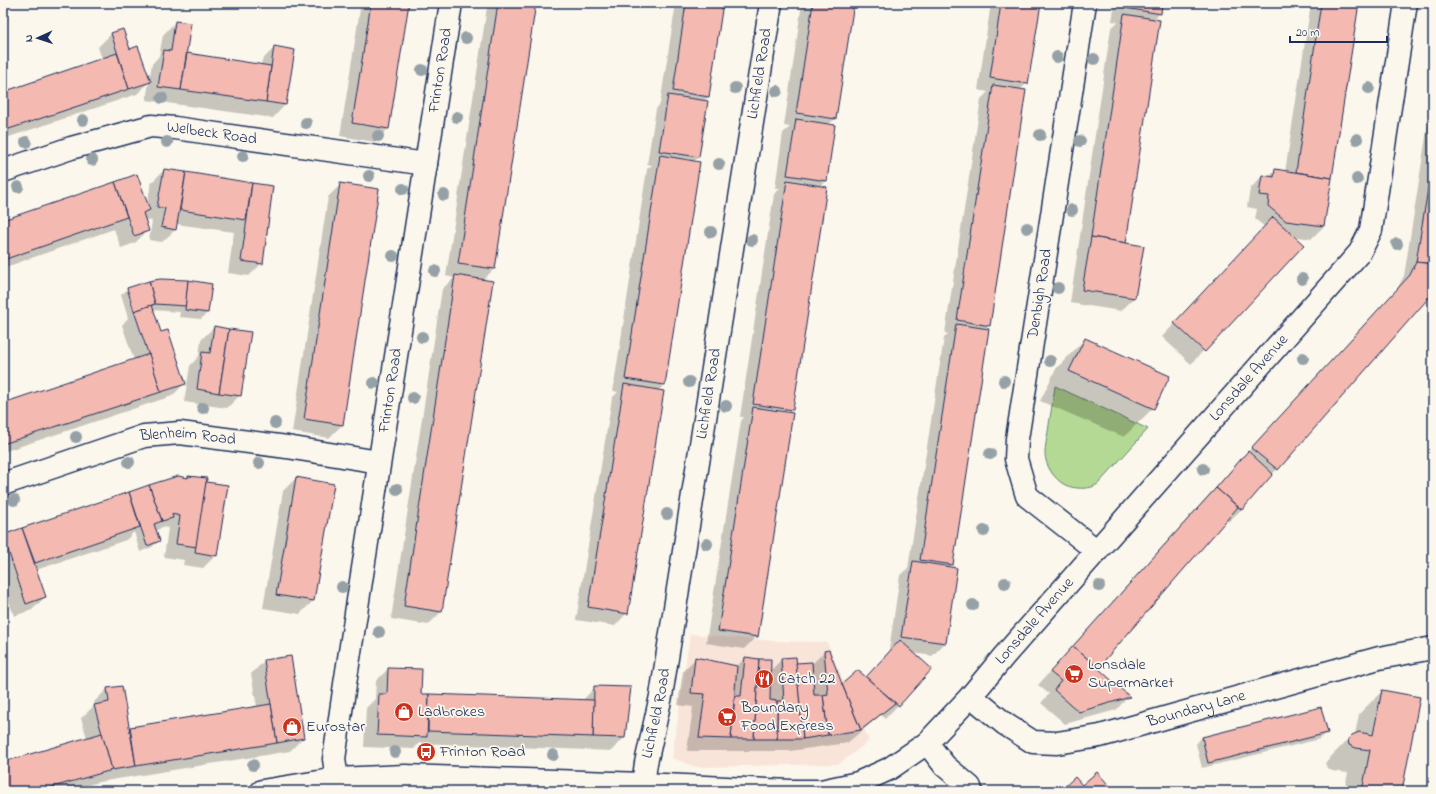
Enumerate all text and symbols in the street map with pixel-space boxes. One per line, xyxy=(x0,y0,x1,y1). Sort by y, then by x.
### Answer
north arrow xyxy=(18,18,58,58)
scale bar xyxy=(1290,18,1387,44)
text: 20 m xyxy=(1296,24,1319,42)
street label: Frinton Road xyxy=(422,26,459,115)
street label: Lichfield Road xyxy=(741,27,779,121)
text: N xyxy=(21,34,37,43)
street label: Welbeck Road xyxy=(166,115,258,152)
street label: Denbigh Road xyxy=(1021,247,1059,342)
street label: Lonsdale Avenue xyxy=(1204,328,1295,427)
street label: Frinton Road xyxy=(372,347,409,436)
street label: Lichfield Road xyxy=(690,347,728,441)
street label: Blenheim Road xyxy=(138,421,237,452)
street label: Lonsdale Avenue xyxy=(989,571,1081,670)
place label: Lonsdale Supermarket xyxy=(1088,653,1174,695)
supermarket icon: Lonsdale Supermarket xyxy=(1063,663,1085,685)
street label: Lichfield Road xyxy=(635,667,677,761)
place label: Catch 22 xyxy=(778,667,835,691)
restaurant icon: Catch 22 xyxy=(753,668,775,690)
street label: Boundary Lane xyxy=(1143,684,1249,735)
place label: Boundary Food Express xyxy=(740,696,834,738)
place label: Ladbrokes xyxy=(418,700,485,724)
shop icon: Ladbrokes xyxy=(393,701,415,723)
supermarket icon: Boundary Food Express xyxy=(716,706,738,728)
place label: Eurostar xyxy=(306,715,365,739)
shop icon: Eurostar xyxy=(281,716,303,738)
place label: Frinton Road xyxy=(439,740,525,764)
bus stop icon: Frinton Road xyxy=(415,741,437,763)

